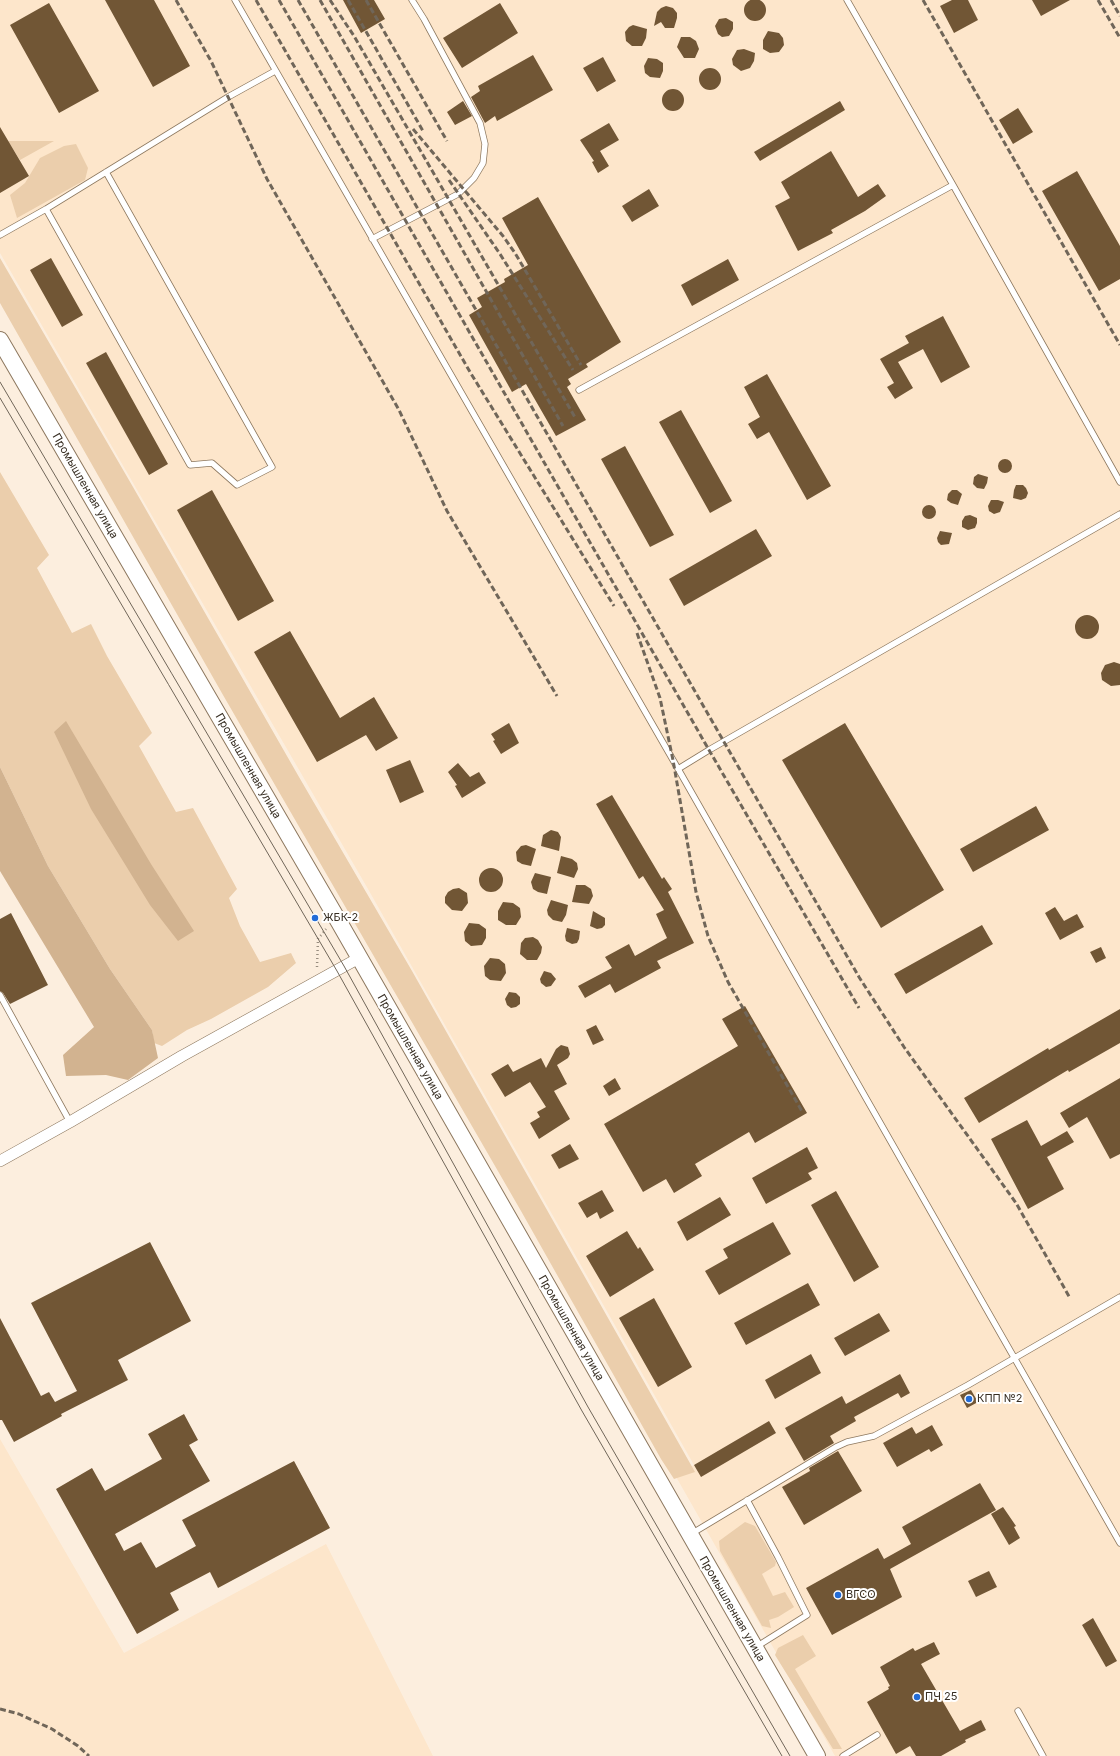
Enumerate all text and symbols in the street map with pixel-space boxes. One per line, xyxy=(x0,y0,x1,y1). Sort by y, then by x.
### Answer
street label: Промышленная улица xyxy=(49,431,121,541)
street label: Промышленная улица xyxy=(212,711,284,821)
place label: ЖБК-2 xyxy=(323,911,358,925)
marker: ЖБК-2 xyxy=(310,913,320,923)
street label: Промышленная улица xyxy=(374,992,446,1102)
street label: Промышленная улица xyxy=(535,1273,607,1383)
place label: КПП №2 xyxy=(977,1392,1023,1406)
marker: КПП №2 xyxy=(964,1394,974,1404)
street label: Промышленная улица xyxy=(696,1554,768,1664)
place label: ВГСО xyxy=(846,1588,876,1602)
marker: ВГСО xyxy=(833,1590,843,1600)
place label: ПЧ 25 xyxy=(925,1690,957,1704)
marker: ПЧ 25 xyxy=(912,1692,922,1702)

